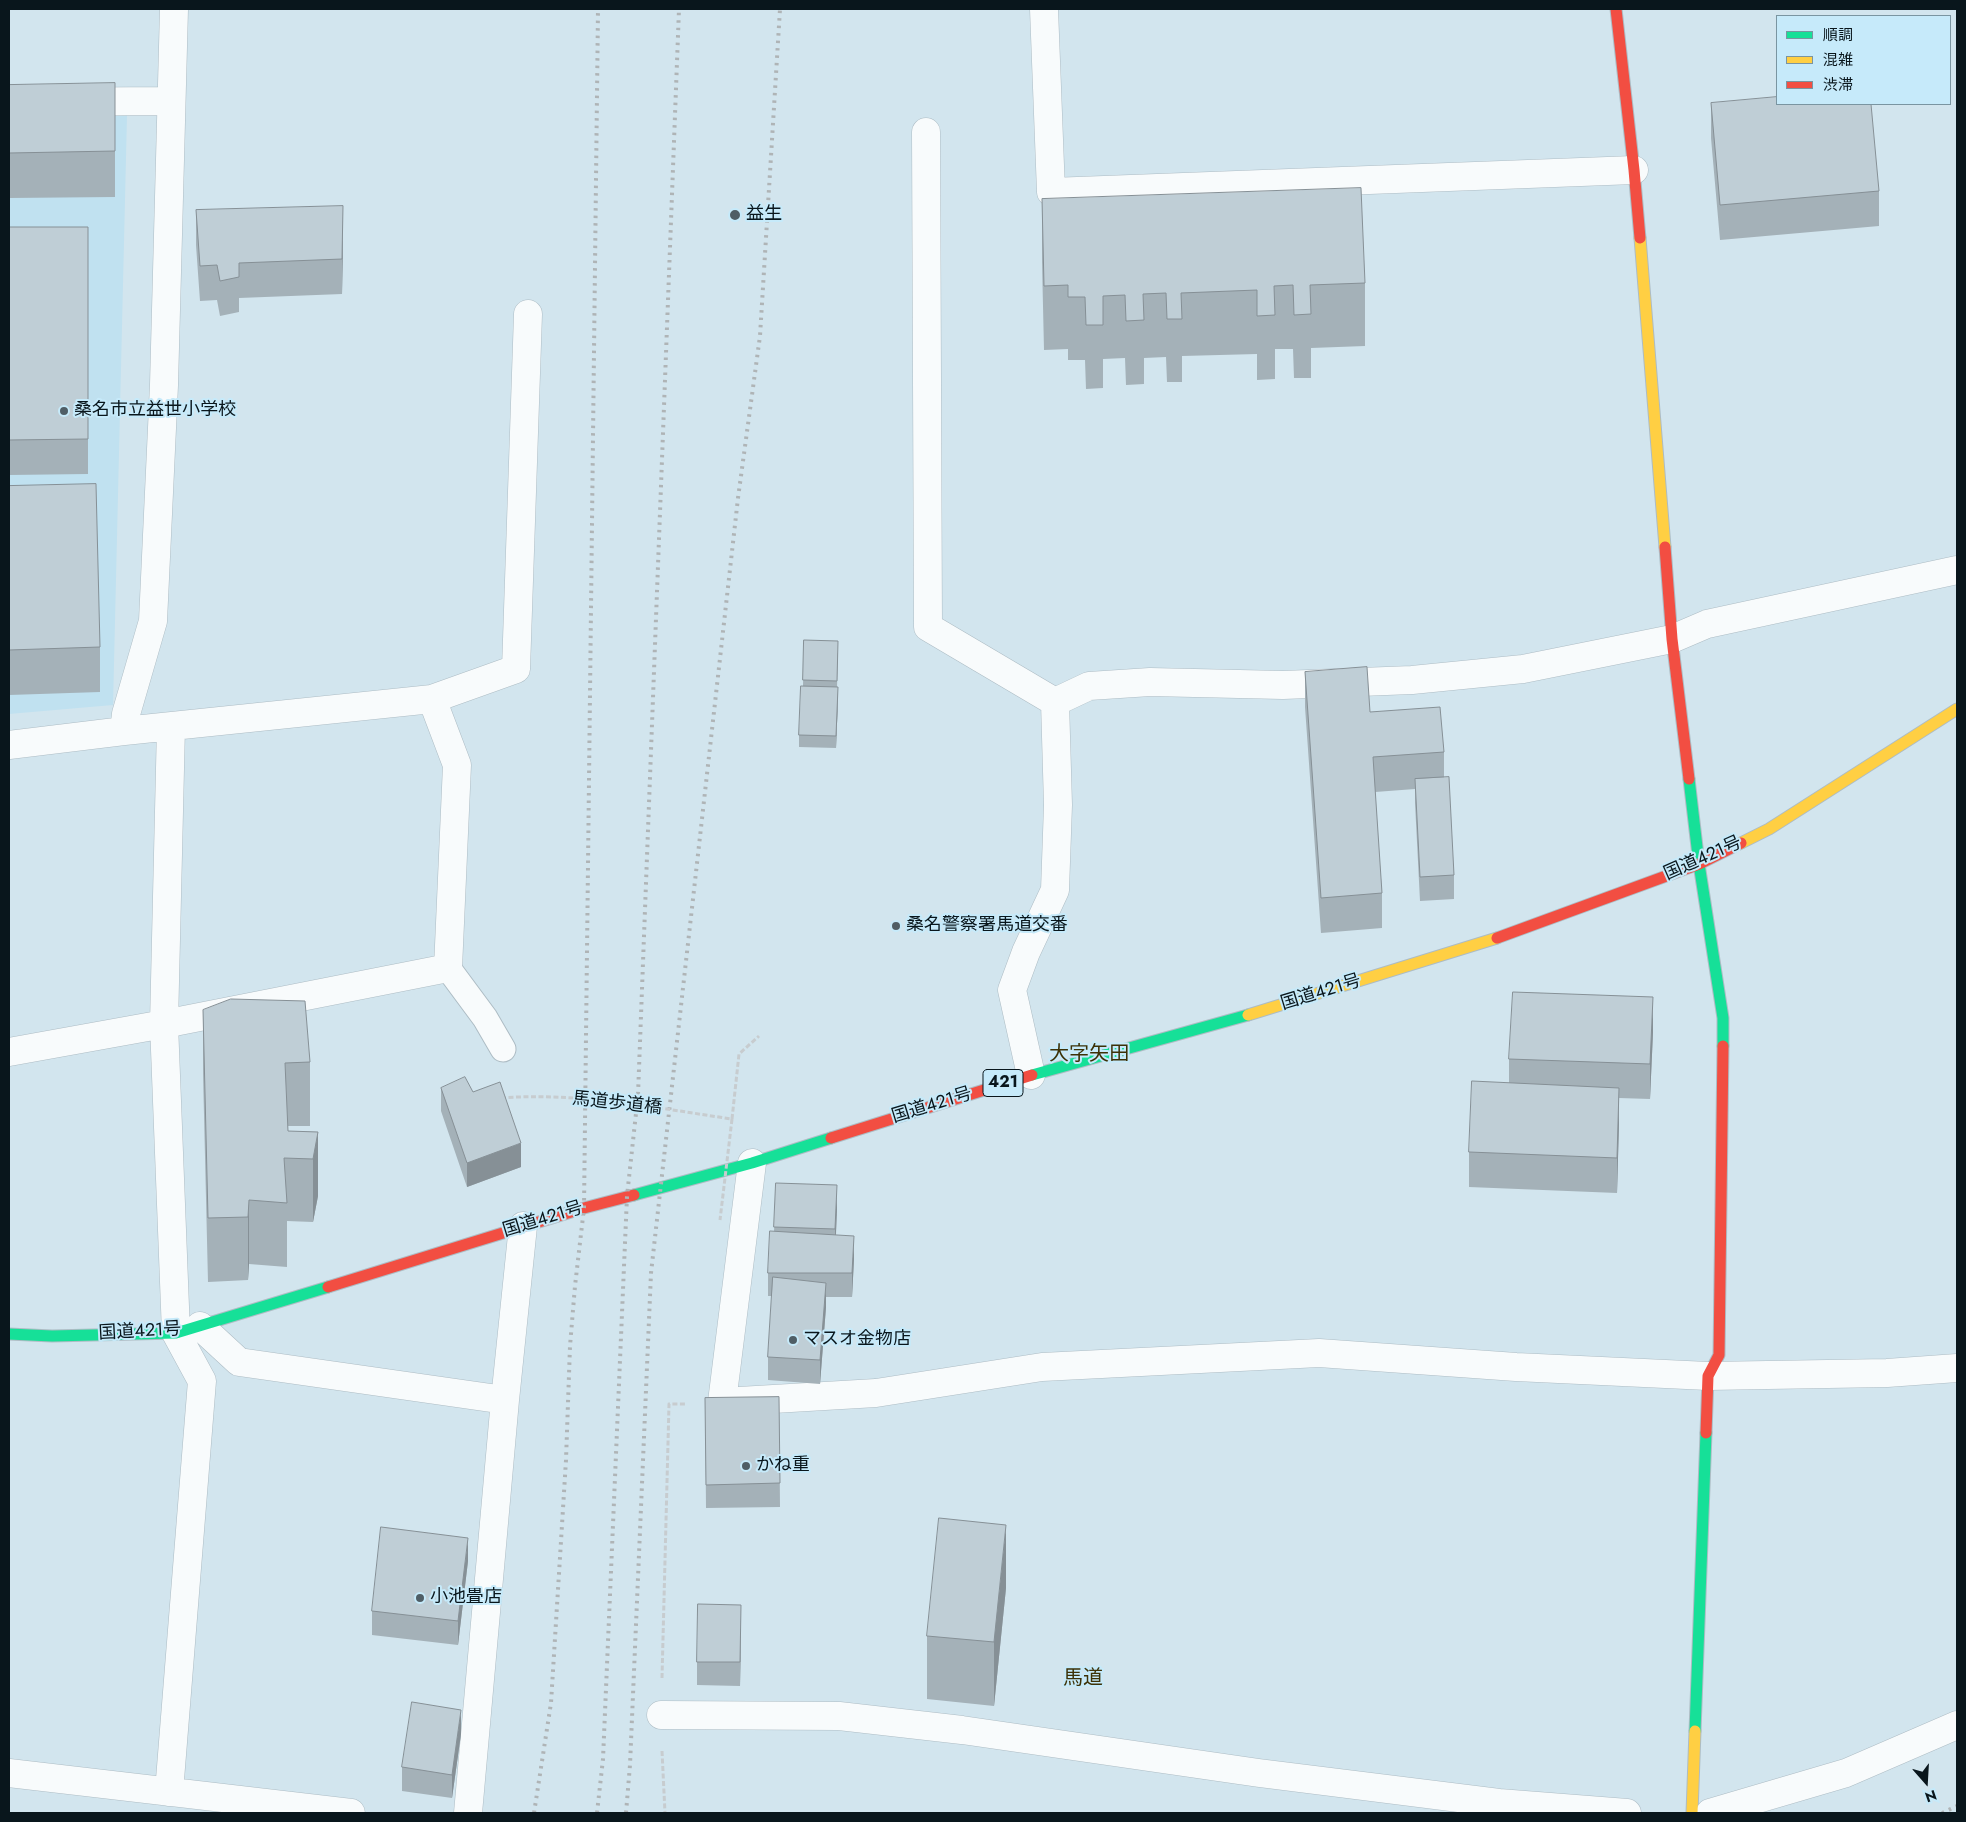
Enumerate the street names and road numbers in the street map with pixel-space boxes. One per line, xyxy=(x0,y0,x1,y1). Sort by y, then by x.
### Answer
street label: 国道421号 xyxy=(1661,832,1745,886)
street label: 国道421号 xyxy=(1278,971,1364,1015)
road number: 421 xyxy=(983,1070,1023,1096)
street label: 国道421号 xyxy=(889,1084,975,1128)
street label: 馬道歩道橋 xyxy=(571,1089,663,1119)
street label: 国道421号 xyxy=(500,1198,586,1242)
street label: 国道421号 xyxy=(98,1319,182,1345)

